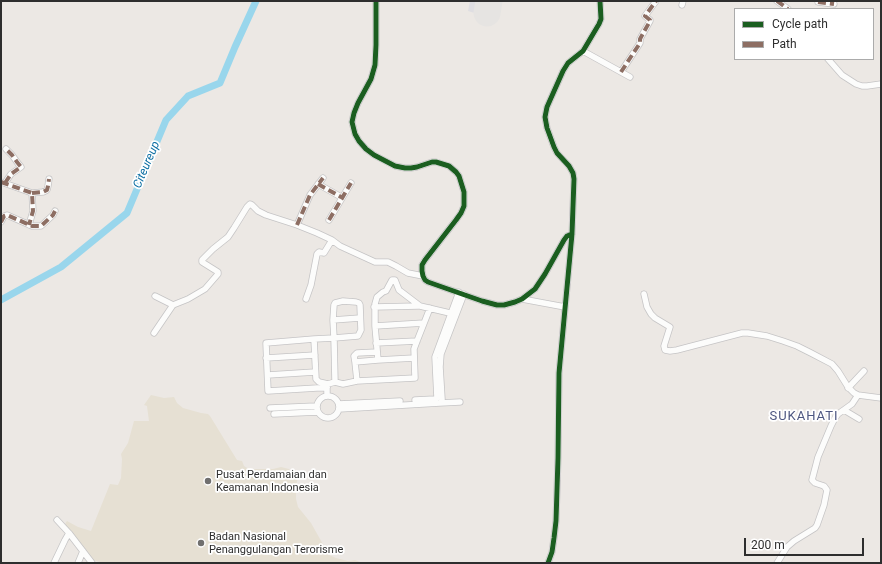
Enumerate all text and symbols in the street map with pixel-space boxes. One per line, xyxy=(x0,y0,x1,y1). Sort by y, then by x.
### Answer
legend xyxy=(734,8,874,60)
text: Cycle path xyxy=(772,17,828,31)
text: Path xyxy=(772,37,797,51)
water label: Citeureup xyxy=(131,139,163,191)
district label: SUKAHATI xyxy=(769,409,839,425)
place label: Pusat Perdamaian dan Keamanan Indonesia xyxy=(216,468,327,494)
marker: Pusat Perdamaian dan Keamanan Indonesia xyxy=(203,476,213,486)
place label: Badan Nasional Penanggulangan Terorisme xyxy=(209,530,343,556)
scale bar xyxy=(746,530,866,556)
marker: Badan Nasional Penanggulangan Terorisme xyxy=(196,538,206,548)
text: 200 m xyxy=(751,538,785,552)

